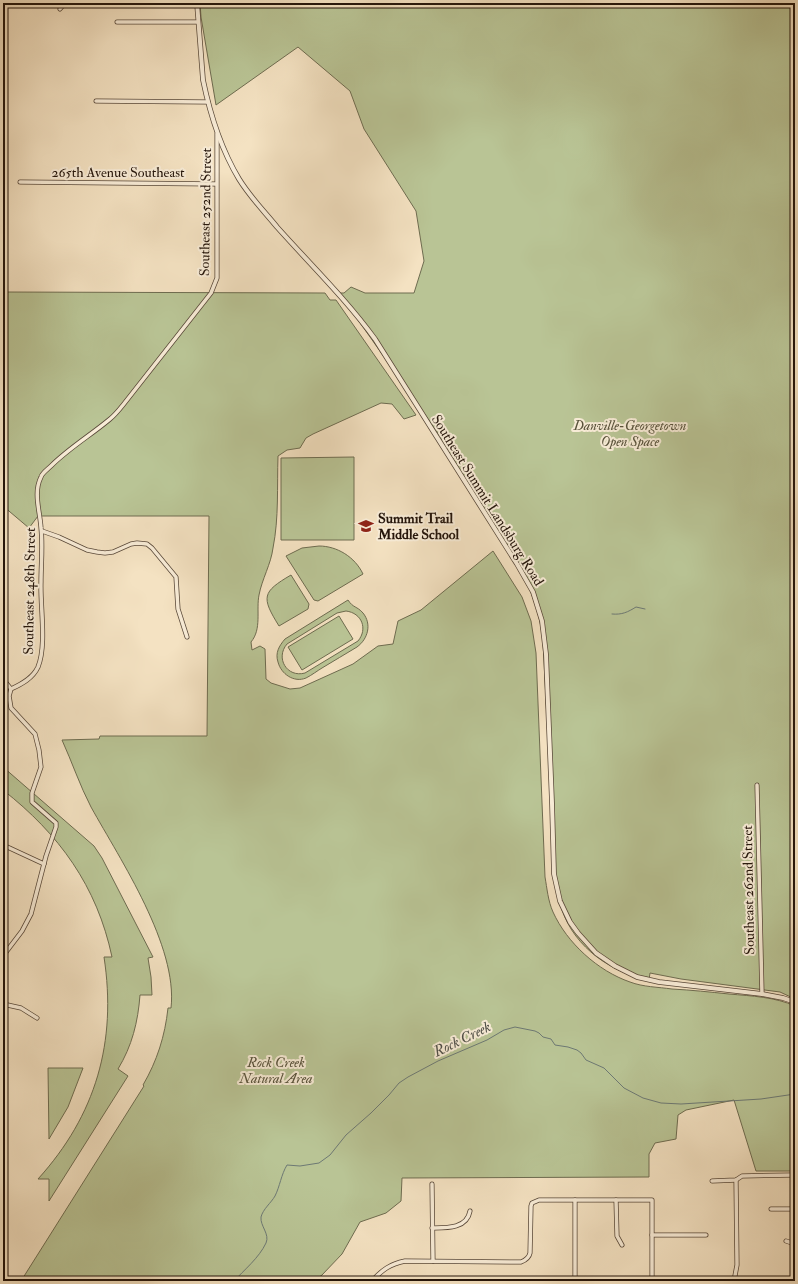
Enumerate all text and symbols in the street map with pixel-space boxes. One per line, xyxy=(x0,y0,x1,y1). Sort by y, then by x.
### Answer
street label: Southeast 252nd Street xyxy=(196,147,215,276)
street label: 265th Avenue Southeast xyxy=(51,164,185,181)
street label: Southeast Summit Landsburg Road xyxy=(428,412,547,589)
park label: Danville-Georgetown Open Space xyxy=(573,417,687,450)
place label: Summit Trail Middle School xyxy=(377,510,459,543)
school or university icon: Summit Trail Middle School xyxy=(357,517,375,535)
street label: Southeast 248th Street xyxy=(20,527,39,655)
street label: Southeast 262nd Street xyxy=(739,825,758,955)
water label: Rock Creek xyxy=(429,1017,494,1062)
park label: Rock Creek Natural Area xyxy=(238,1054,313,1087)

